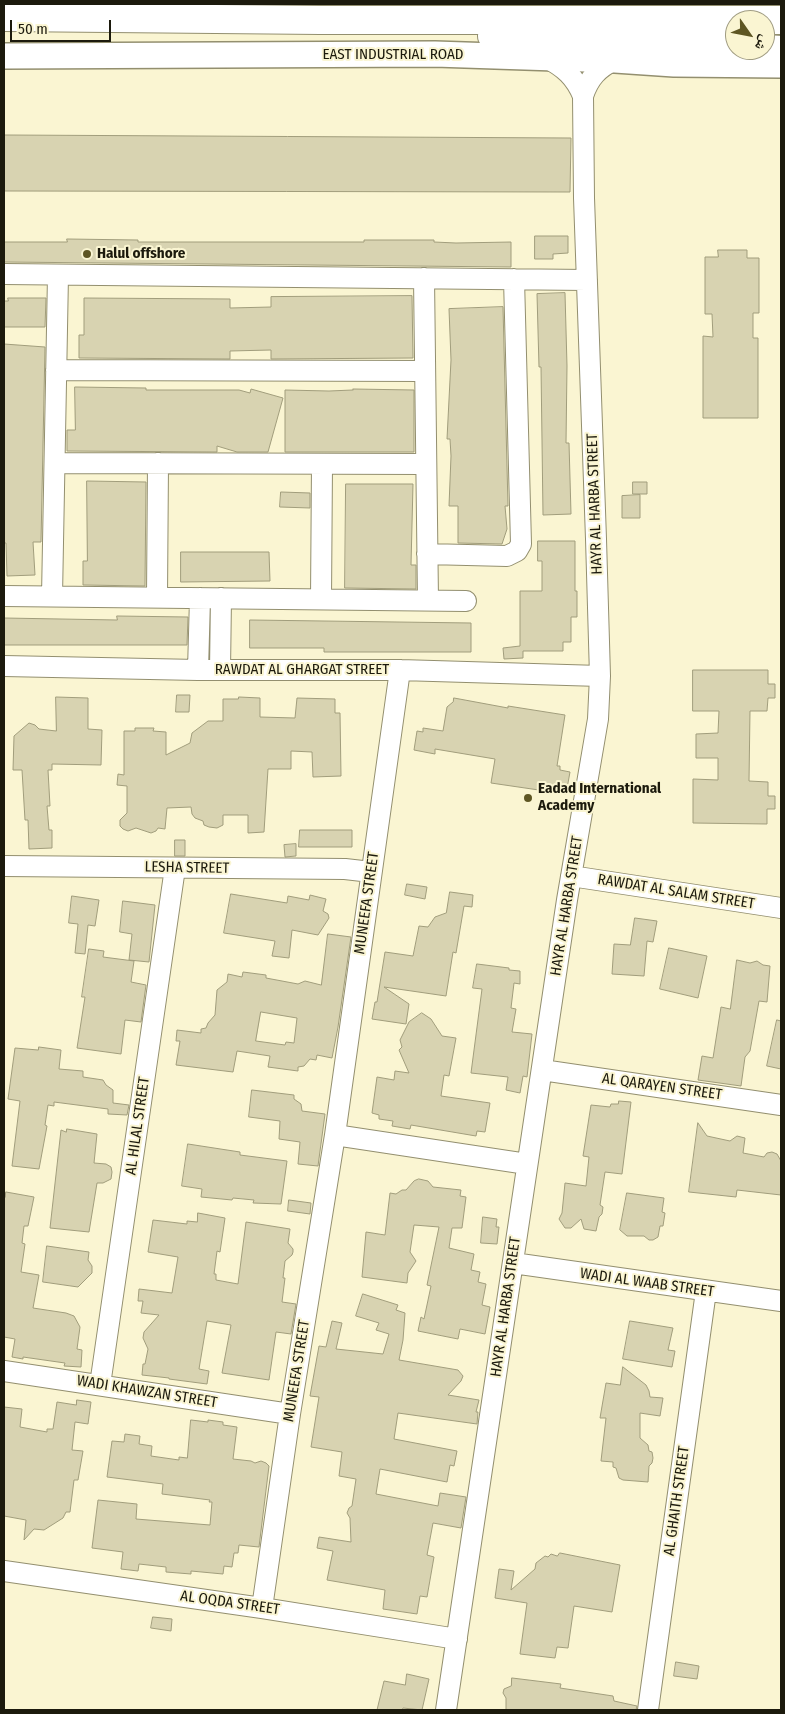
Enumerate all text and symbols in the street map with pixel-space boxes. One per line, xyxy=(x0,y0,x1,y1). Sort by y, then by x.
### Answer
scale bar xyxy=(12,10,114,42)
north arrow xyxy=(725,10,775,60)
text: 50 m xyxy=(18,20,48,38)
text: ش xyxy=(751,32,773,54)
street label: EAST INDUSTRIAL ROAD xyxy=(322,46,464,64)
place label: Halul offshore xyxy=(97,245,185,263)
marker: Halul offshore xyxy=(81,248,93,260)
street label: HAYR AL HARBA STREET xyxy=(584,433,606,575)
street label: RAWDAT AL GHARGAT STREET xyxy=(215,661,389,679)
place label: Eadad International Academy xyxy=(538,780,661,815)
marker: Eadad International Academy xyxy=(522,792,534,804)
street label: HAYR AL HARBA STREET xyxy=(547,835,587,977)
street label: MUNEEFA STREET xyxy=(351,851,383,955)
street label: LESHA STREET xyxy=(144,858,230,878)
street label: RAWDAT AL SALAM STREET xyxy=(596,871,756,913)
street label: AL QARAYEN STREET xyxy=(601,1070,723,1104)
street label: AL HILAL STREET xyxy=(122,1076,154,1176)
street label: HAYR AL HARBA STREET xyxy=(487,1236,525,1378)
street label: WADI AL WAAB STREET xyxy=(579,1265,715,1301)
street label: MUNEEFA STREET xyxy=(280,1319,314,1423)
street label: WADI KHAWZAN STREET xyxy=(75,1372,219,1412)
street label: AL GHAITH STREET xyxy=(660,1445,694,1557)
street label: AL OQDA STREET xyxy=(179,1587,281,1619)

